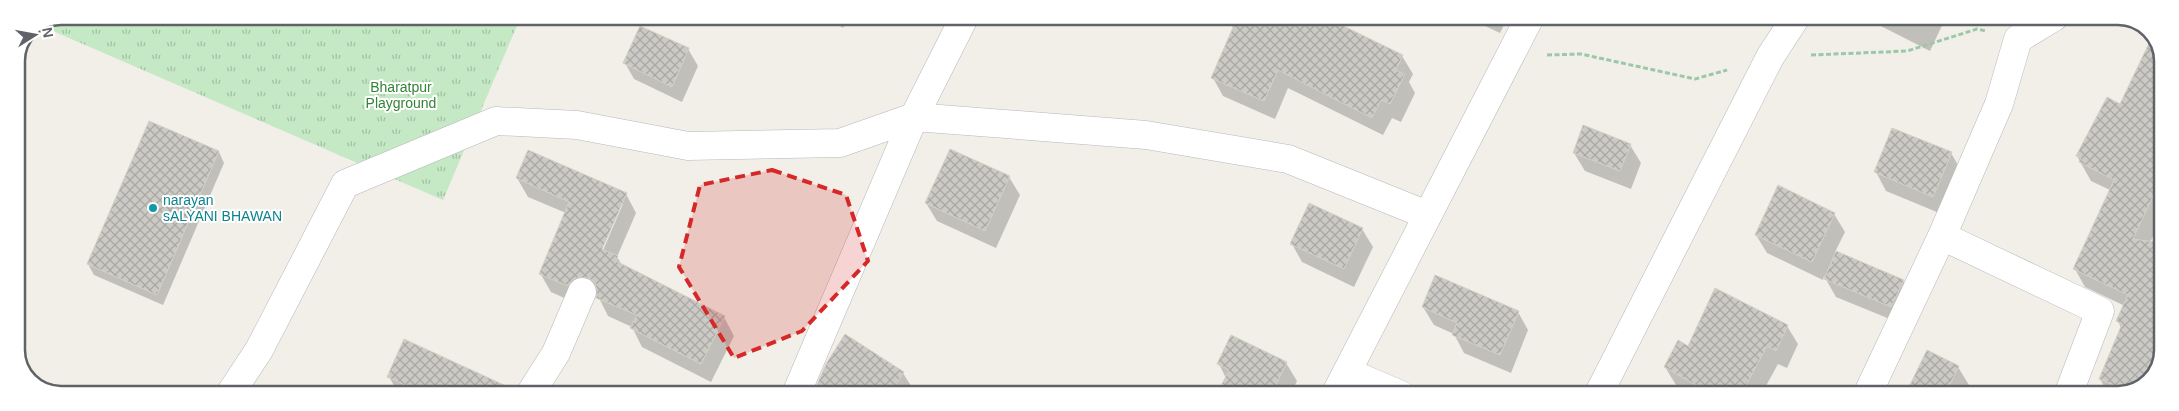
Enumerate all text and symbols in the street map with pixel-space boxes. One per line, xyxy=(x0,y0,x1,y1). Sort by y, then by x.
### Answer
north arrow xyxy=(10,10,60,60)
text: N xyxy=(39,26,57,39)
park label: Bharatpur Playground xyxy=(366,79,436,111)
place label: narayan sALYANI BHAWAN xyxy=(163,192,282,224)
marker: narayan sALYANI BHAWAN xyxy=(147,202,159,214)

